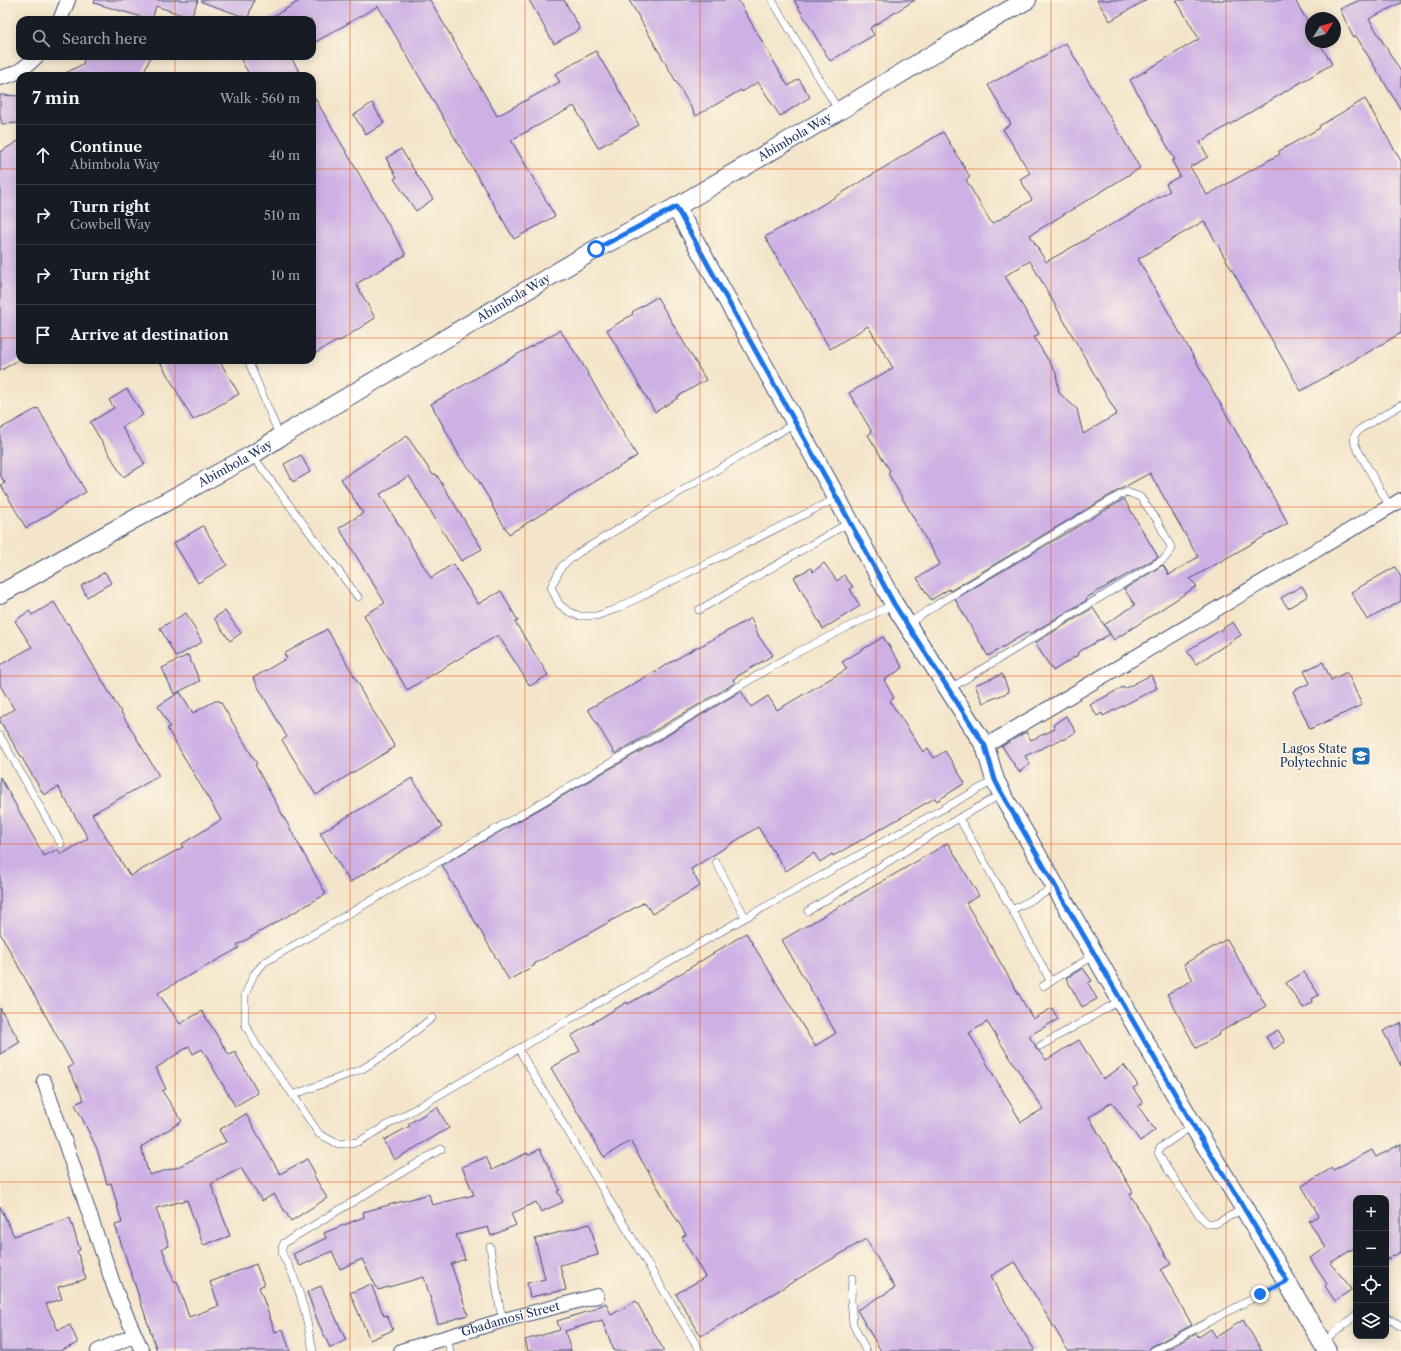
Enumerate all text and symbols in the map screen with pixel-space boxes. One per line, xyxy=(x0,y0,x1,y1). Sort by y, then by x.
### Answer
north arrow xyxy=(1305,12,1341,48)
search box xyxy=(16,16,316,60)
icon: search xyxy=(30,27,52,49)
text: Search here xyxy=(62,29,147,48)
text: 7 min xyxy=(32,88,80,108)
text: Walk · 560 m xyxy=(220,90,300,106)
street label: Abimbola Way xyxy=(754,109,834,165)
text: Continue xyxy=(70,137,142,156)
icon: ahead xyxy=(32,144,54,166)
text: 40 m xyxy=(269,147,300,163)
text: Abimbola Way xyxy=(70,156,160,172)
text: Turn right xyxy=(70,197,150,216)
icon: right xyxy=(32,204,54,226)
text: 510 m xyxy=(264,207,300,223)
text: Cowbell Way xyxy=(70,216,151,232)
route start xyxy=(587,240,605,258)
icon: right xyxy=(32,264,54,286)
text: Turn right xyxy=(70,265,150,284)
text: 10 m xyxy=(271,267,300,283)
street label: Abimbola Way xyxy=(473,270,553,326)
icon: arrive xyxy=(32,324,54,346)
text: Arrive at destination xyxy=(70,325,229,344)
street label: Abimbola Way xyxy=(194,436,275,490)
place label: Lagos State Polytechnic xyxy=(1280,741,1347,770)
school or university icon: Lagos State Polytechnic xyxy=(1350,745,1372,767)
map controls xyxy=(1353,1195,1389,1339)
button: + xyxy=(1353,1195,1389,1231)
button: − xyxy=(1353,1231,1389,1267)
button: locate xyxy=(1353,1267,1389,1303)
route end xyxy=(1251,1285,1269,1303)
street label: Gbadamosi Street xyxy=(459,1298,562,1339)
button: layers xyxy=(1353,1303,1389,1339)

